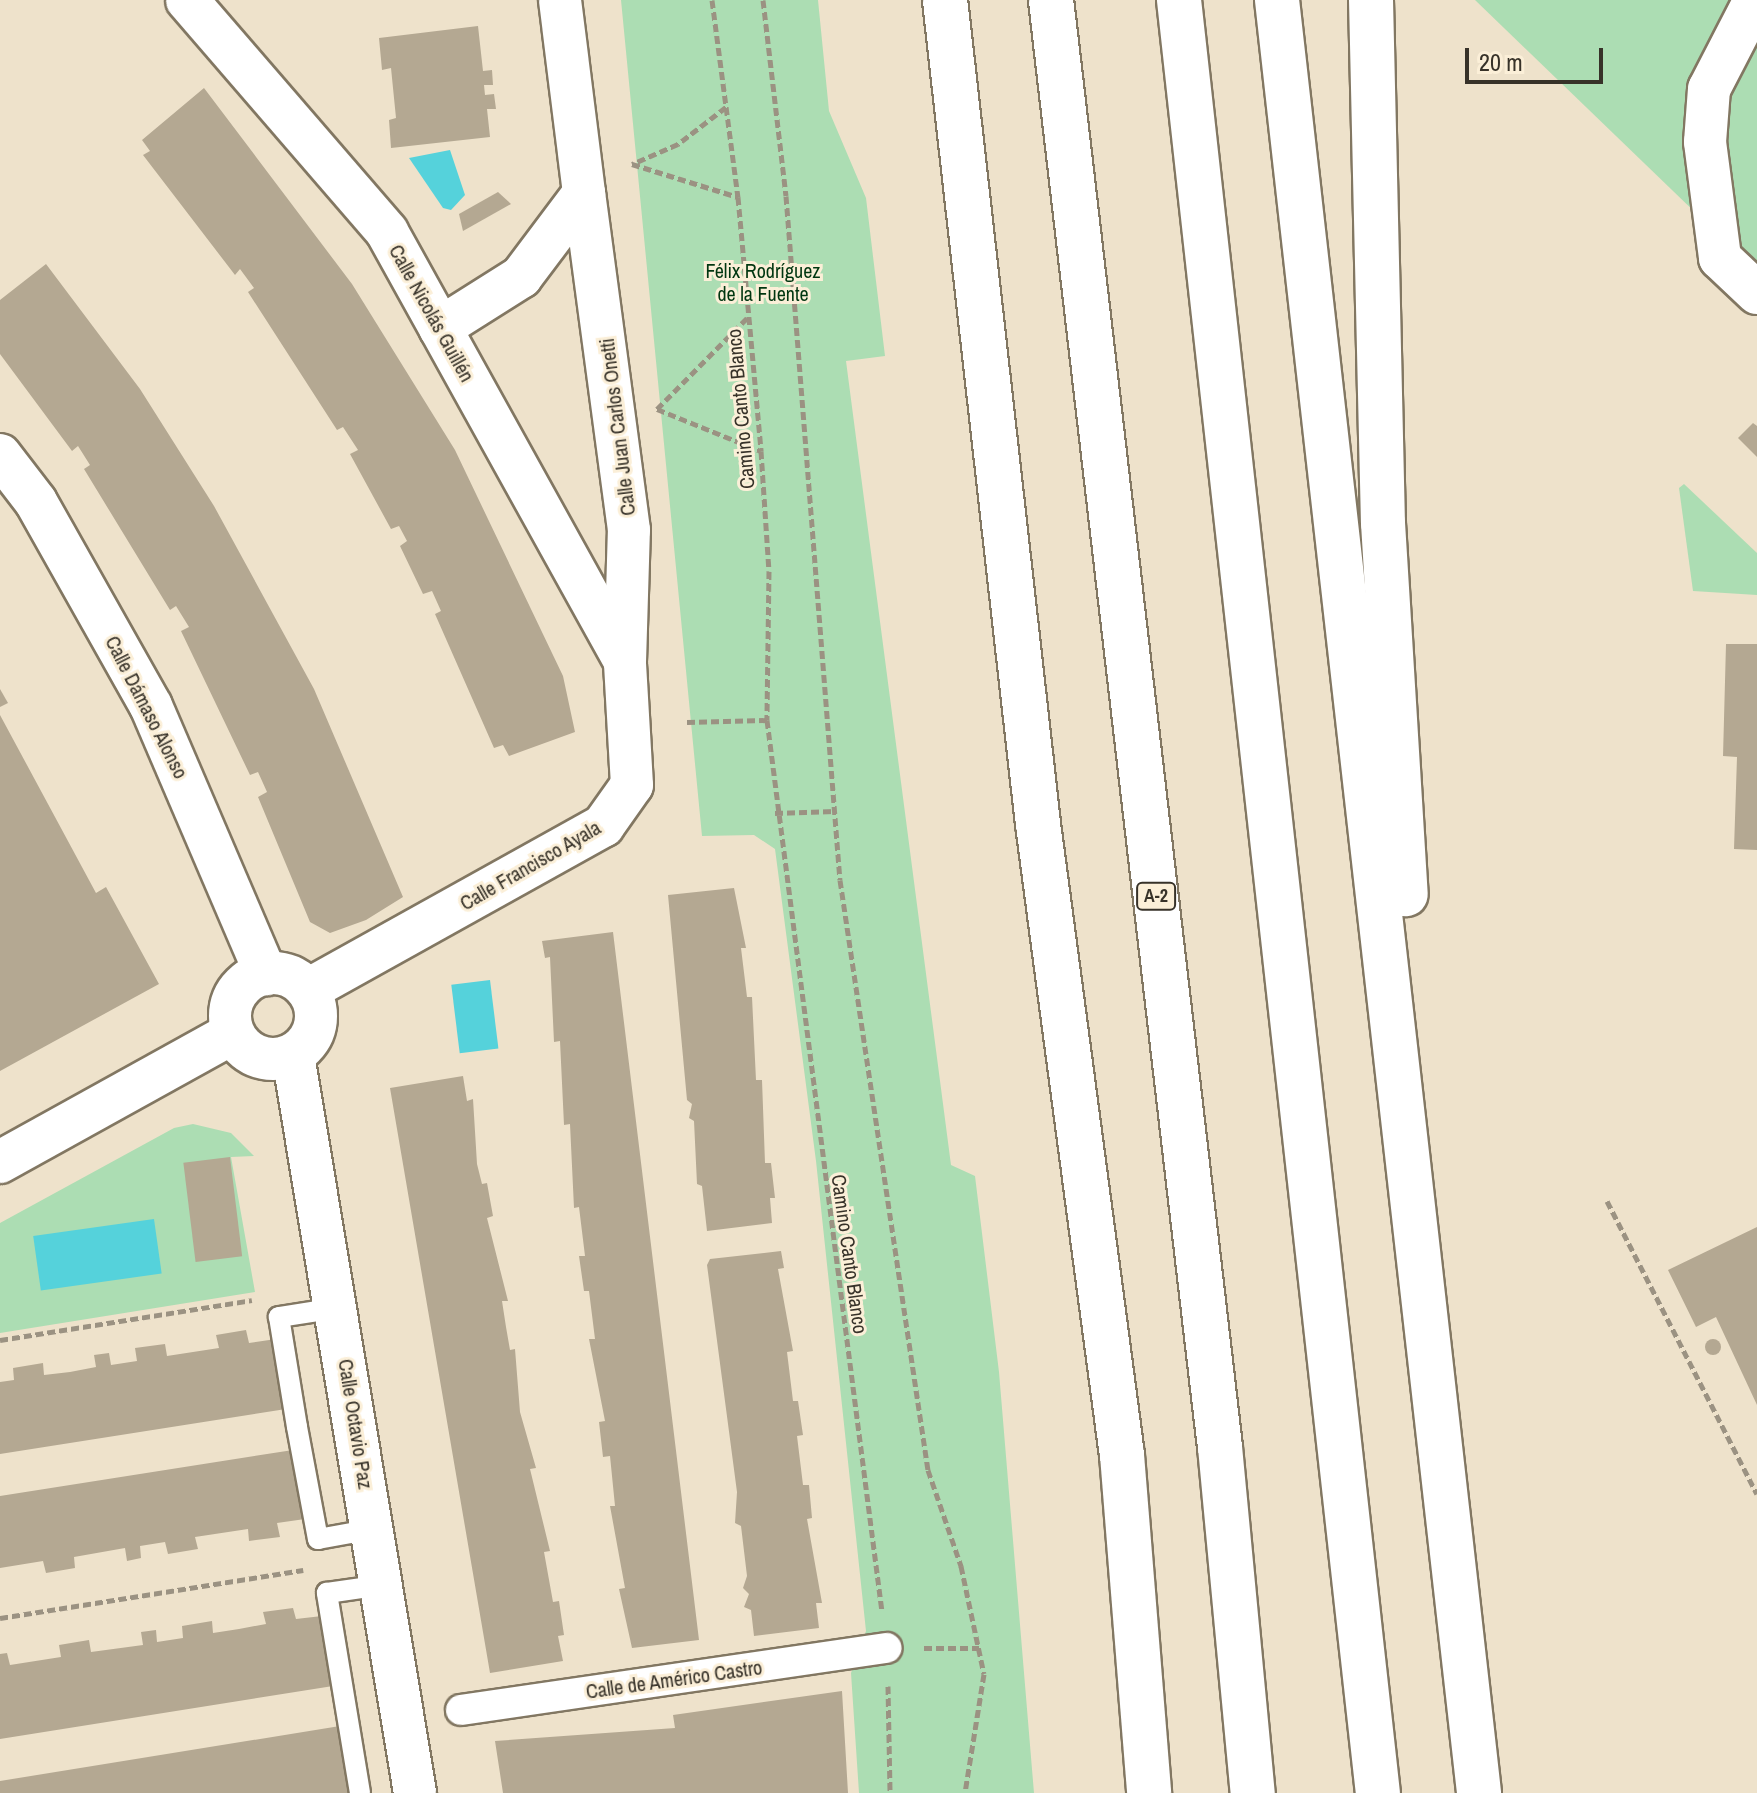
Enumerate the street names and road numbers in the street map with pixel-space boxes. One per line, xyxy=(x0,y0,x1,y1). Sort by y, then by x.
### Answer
street label: Calle Nicolás Guillén xyxy=(384,240,480,386)
street label: Camino Canto Blanco xyxy=(721,328,759,490)
street label: Calle Juan Carlos Onetti xyxy=(594,337,640,517)
street label: Calle Dámaso Alonso xyxy=(101,631,193,783)
street label: Calle Francisco Ayala xyxy=(455,815,605,915)
road number: A-2 xyxy=(1136,882,1176,910)
street label: Camino Canto Blanco xyxy=(827,1173,873,1335)
street label: Calle Octavio Paz xyxy=(334,1357,378,1491)
street label: Calle de Américo Castro xyxy=(584,1655,764,1703)

